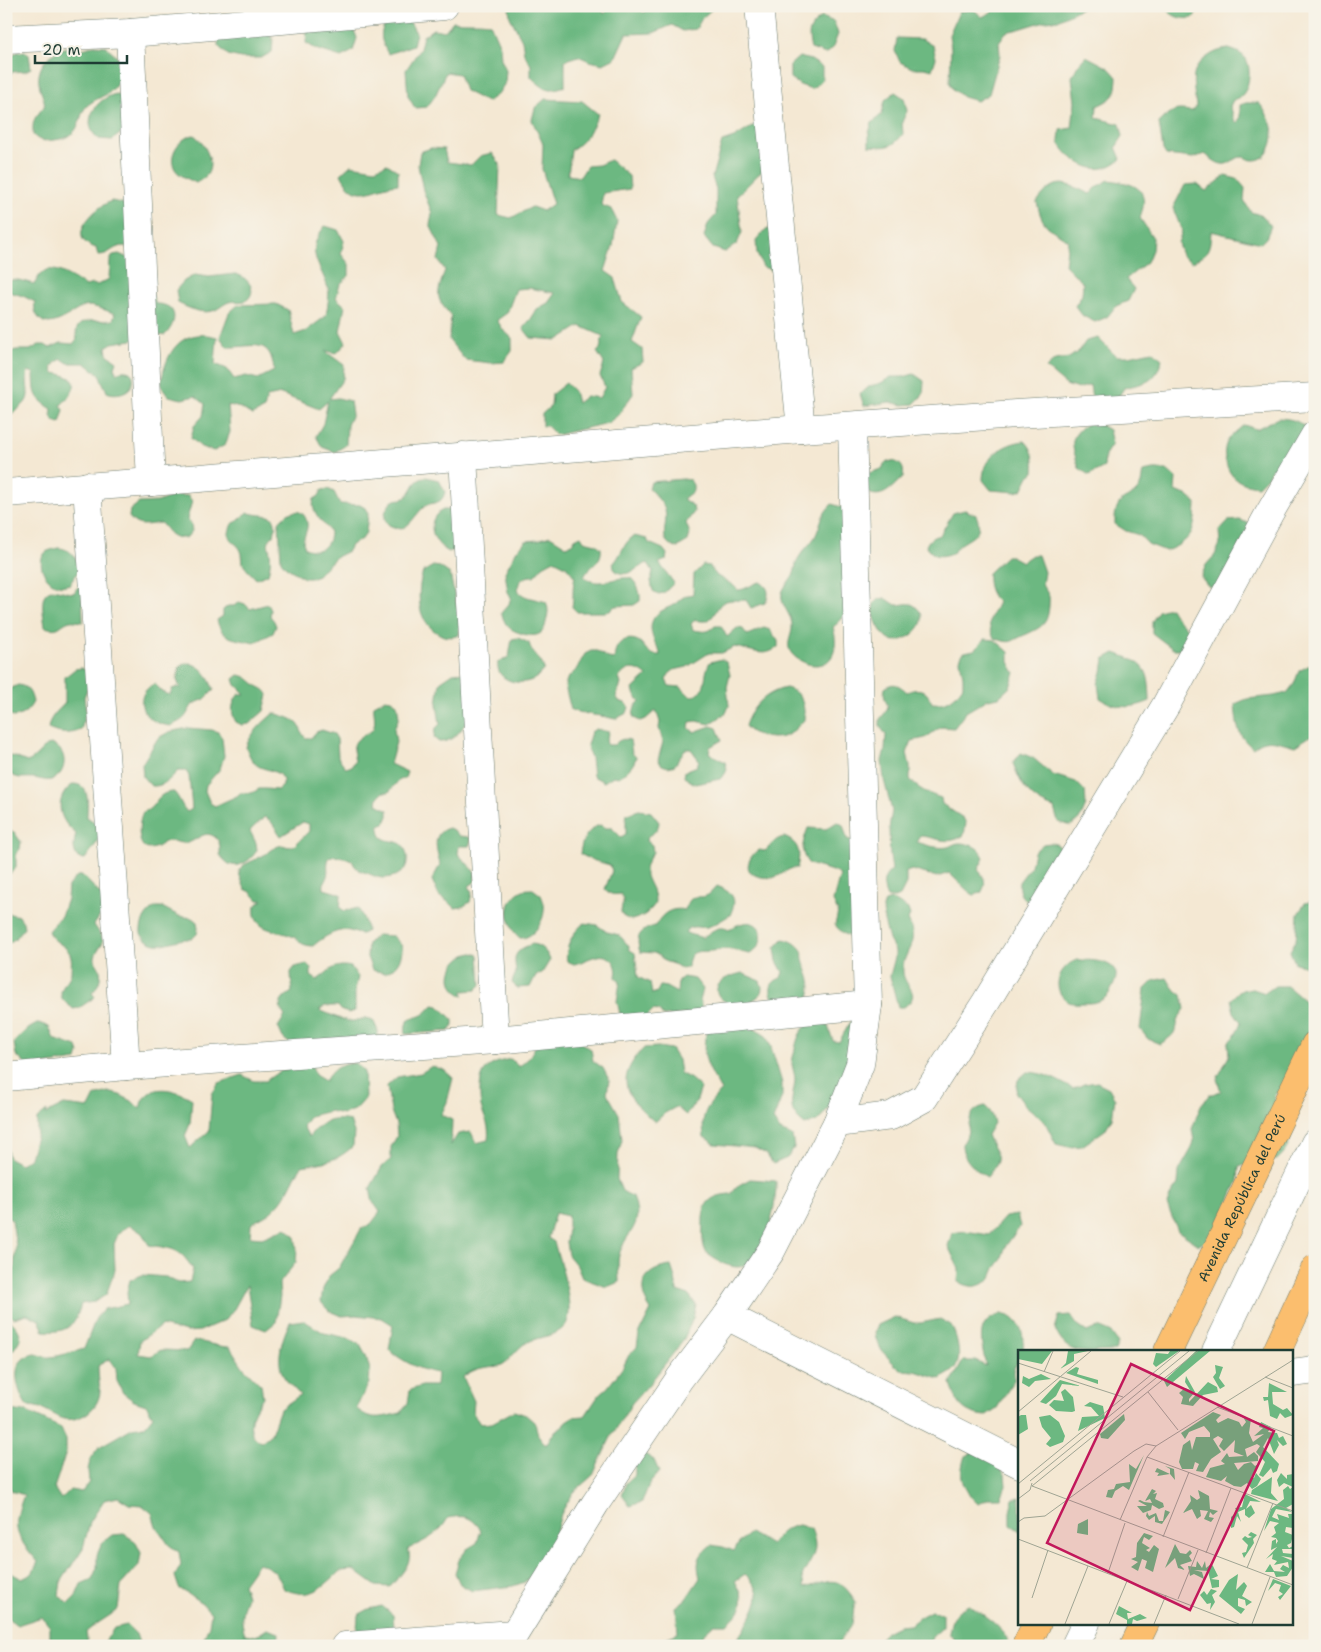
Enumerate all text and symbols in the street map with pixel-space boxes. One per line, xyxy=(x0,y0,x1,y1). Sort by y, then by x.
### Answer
scale bar xyxy=(35,32,128,64)
text: 20 m xyxy=(42,40,81,60)
street label: Avenida República del Perú xyxy=(1194,1111,1290,1285)
inset map xyxy=(1018,1350,1294,1624)

